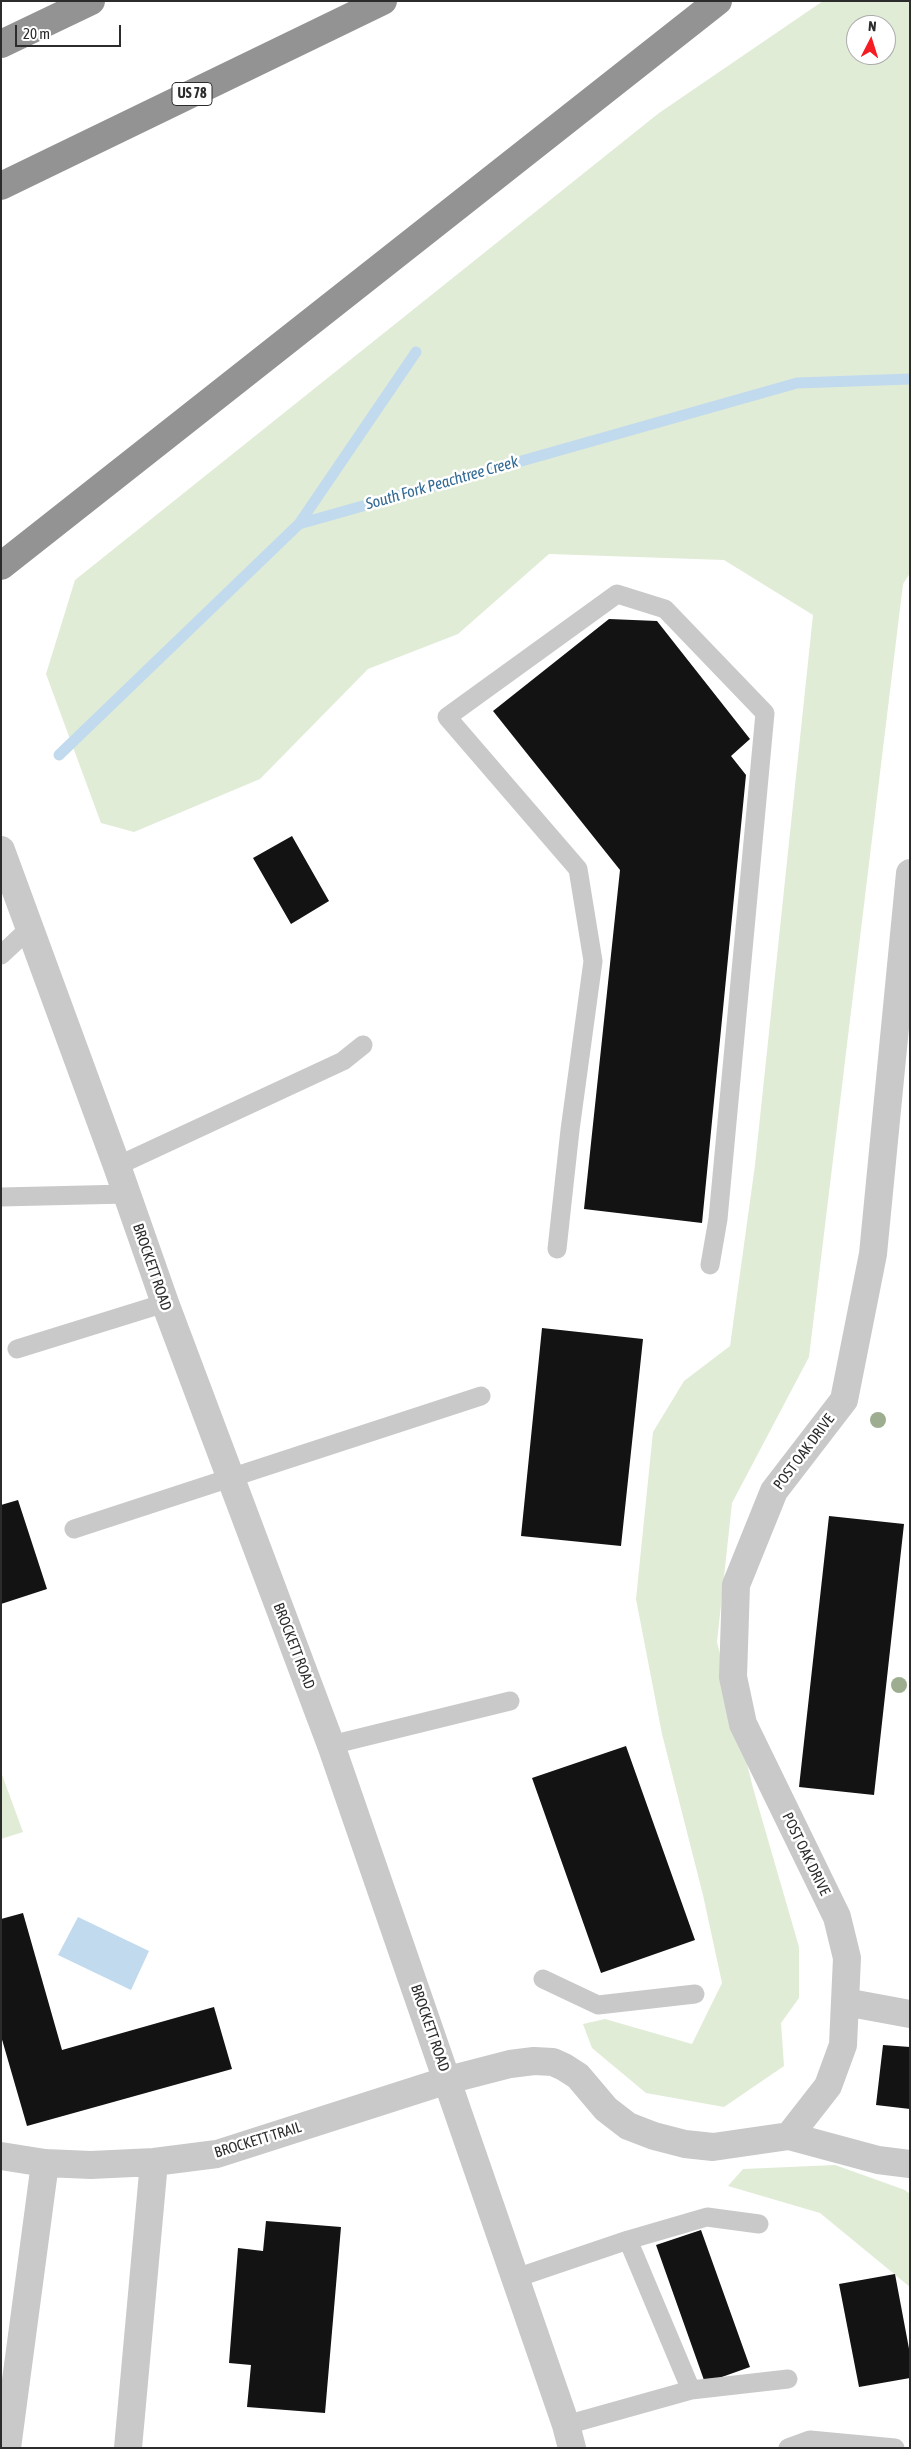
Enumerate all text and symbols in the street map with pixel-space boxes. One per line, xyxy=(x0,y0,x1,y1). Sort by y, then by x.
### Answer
scale bar xyxy=(18,15,124,47)
north arrow xyxy=(846,15,896,65)
text: N xyxy=(867,18,877,34)
text: 20 m xyxy=(23,25,50,42)
road number: US 78 xyxy=(172,82,212,106)
water label: South Fork Peachtree Creek xyxy=(364,452,520,514)
street label: BROCKETT ROAD xyxy=(129,1221,175,1313)
street label: POST OAK DRIVE xyxy=(770,1411,838,1493)
street label: BROCKETT ROAD xyxy=(269,1600,319,1692)
street label: POST OAK DRIVE xyxy=(778,1810,834,1898)
street label: BROCKETT ROAD xyxy=(407,1982,453,2074)
street label: BROCKETT TRAIL xyxy=(212,2118,304,2162)

